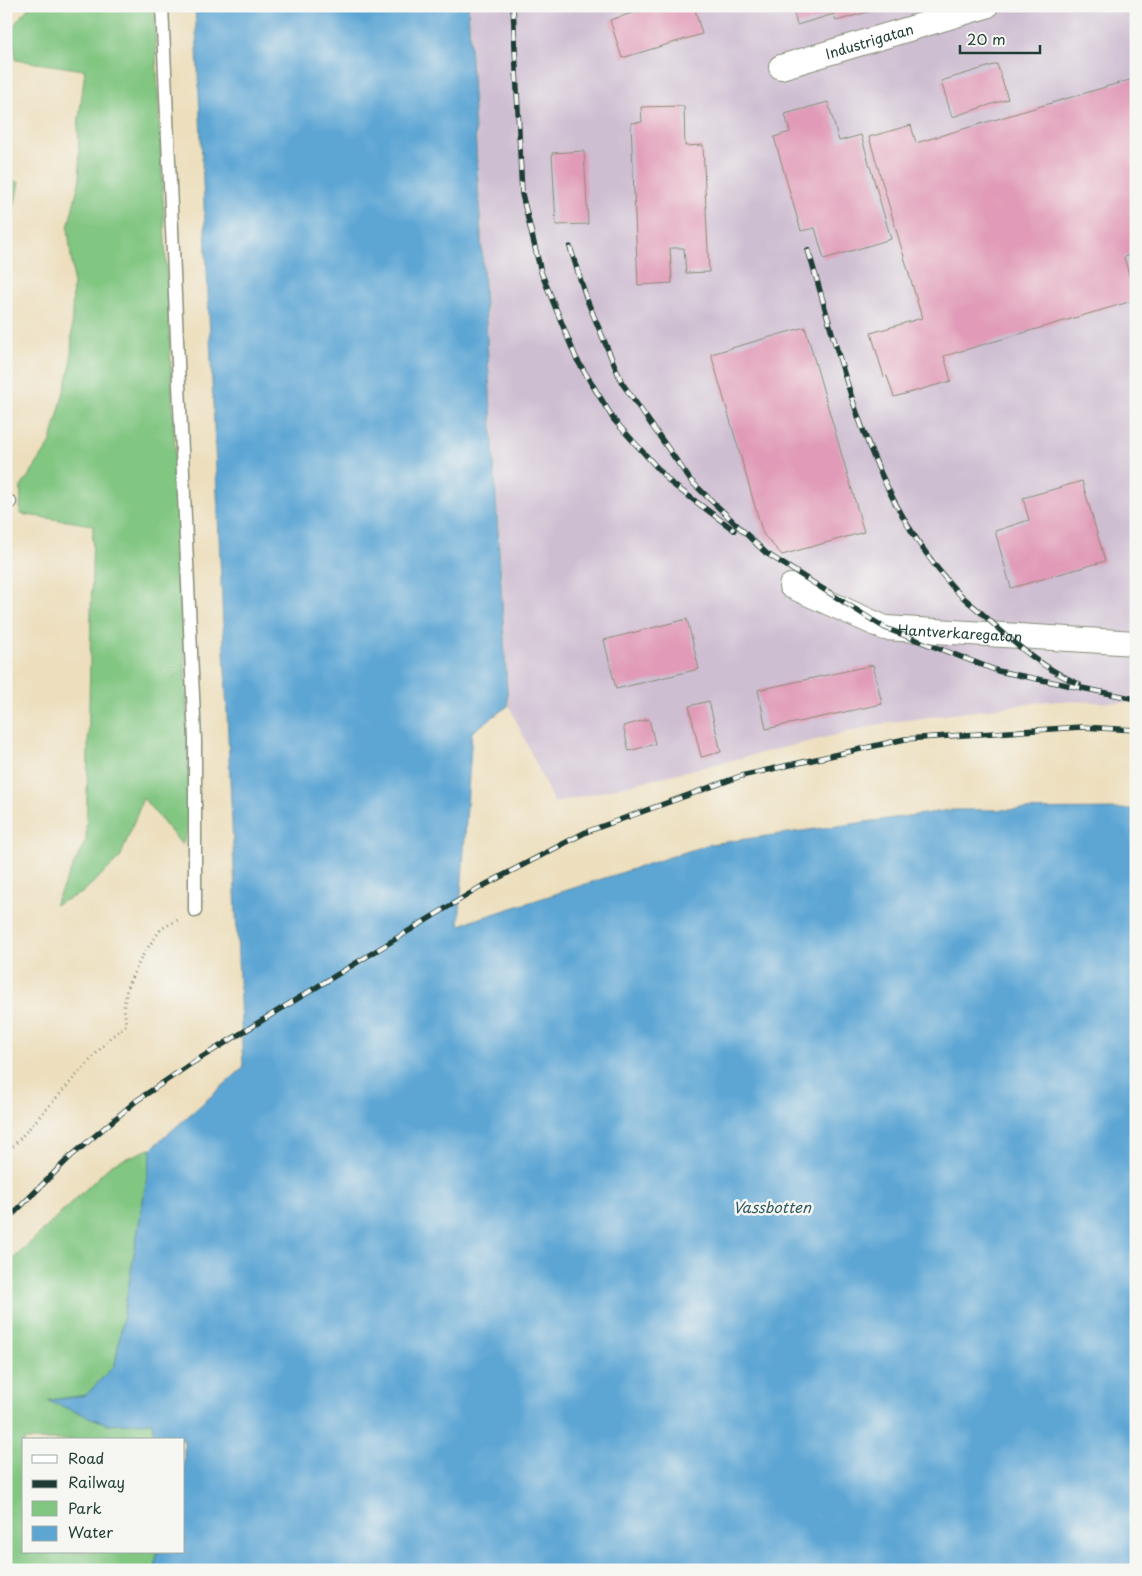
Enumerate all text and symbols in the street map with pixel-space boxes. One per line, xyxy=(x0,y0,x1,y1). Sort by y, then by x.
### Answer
street label: Industrigatan xyxy=(823,18,916,64)
scale bar xyxy=(960,22,1040,54)
text: 20 m xyxy=(967,27,1006,50)
street label: Hantverkaregatan xyxy=(897,618,1023,647)
water label: Vassbotten xyxy=(733,1195,812,1218)
legend xyxy=(22,1438,185,1554)
text: Road xyxy=(68,1446,104,1469)
text: Railway xyxy=(68,1470,125,1493)
text: Park xyxy=(68,1496,102,1519)
text: Water xyxy=(68,1520,113,1543)

